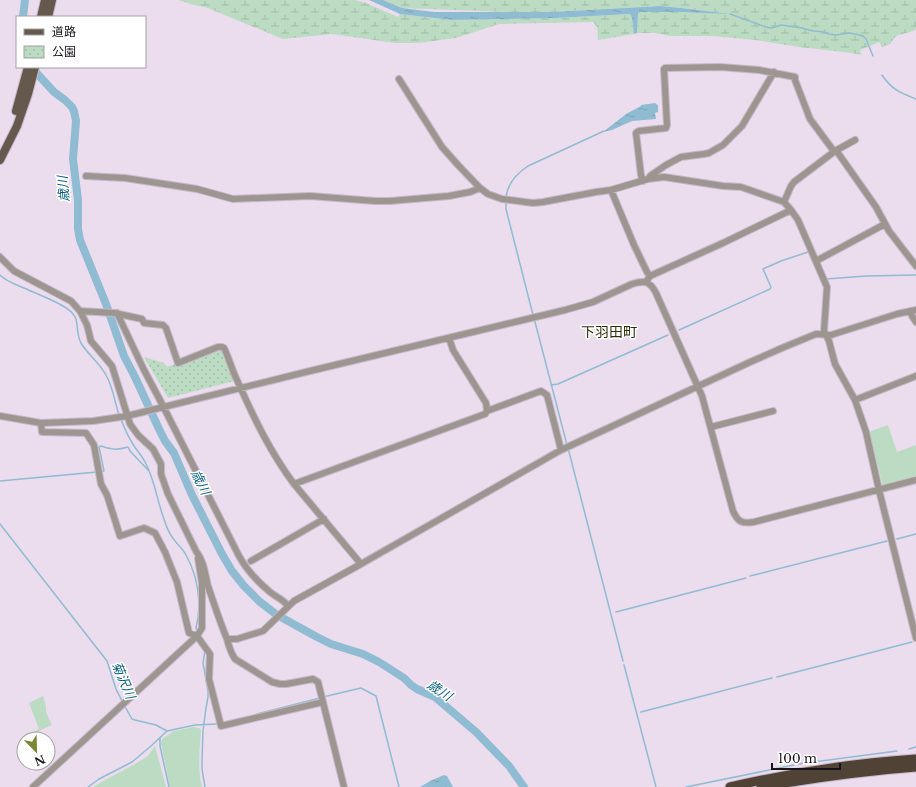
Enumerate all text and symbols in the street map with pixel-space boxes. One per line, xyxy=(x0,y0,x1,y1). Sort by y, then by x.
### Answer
legend xyxy=(16,16,146,68)
text: 道路 xyxy=(52,24,76,39)
text: 公園 xyxy=(52,44,76,59)
water label: 歳川 xyxy=(54,173,73,203)
district label: 下羽田町 xyxy=(581,323,637,341)
water label: 歳川 xyxy=(187,467,215,499)
water label: 菊沢川 xyxy=(108,659,140,703)
water label: 歳川 xyxy=(424,676,457,706)
north arrow xyxy=(16,731,56,771)
scale bar xyxy=(772,745,840,771)
text: 100 m xyxy=(778,751,817,766)
text: N xyxy=(32,752,47,769)

